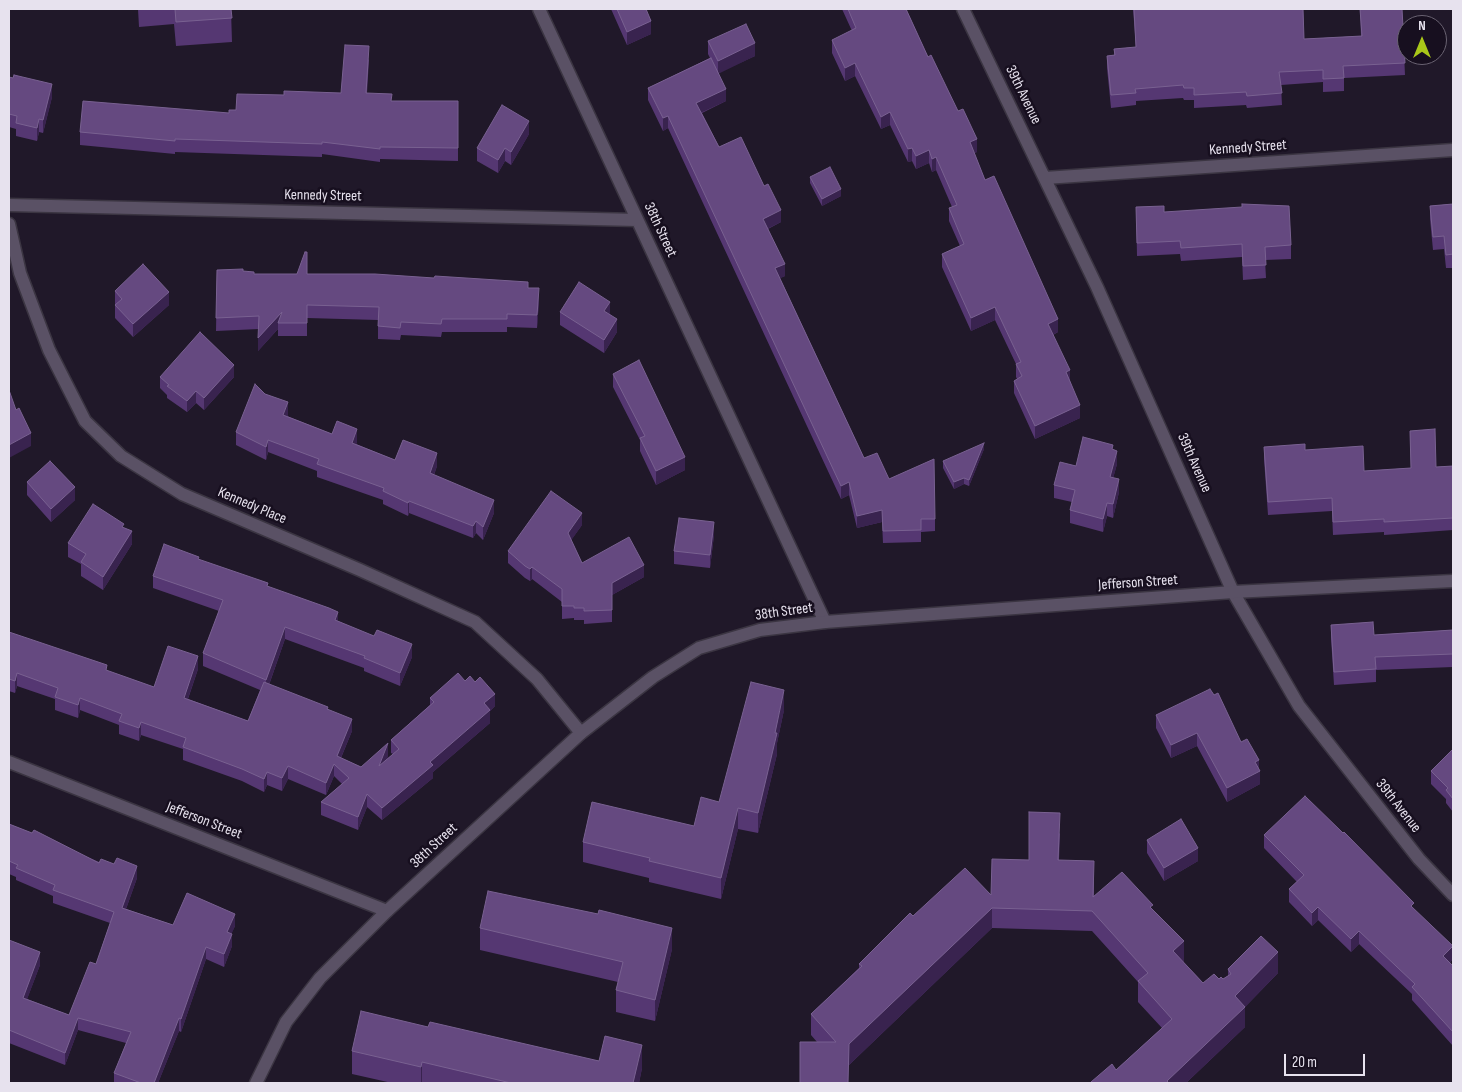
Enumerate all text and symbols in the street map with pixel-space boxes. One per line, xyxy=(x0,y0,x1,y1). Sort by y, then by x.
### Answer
north arrow xyxy=(1397,15,1447,65)
text: N xyxy=(1418,17,1426,34)
street label: 39th Avenue xyxy=(1001,63,1045,127)
street label: Kennedy Street xyxy=(1209,136,1287,160)
street label: Kennedy Street xyxy=(284,186,362,206)
street label: 38th Street xyxy=(640,200,680,260)
street label: 39th Avenue xyxy=(1173,431,1215,495)
street label: Kennedy Place xyxy=(215,484,289,528)
street label: Jefferson Street xyxy=(1098,571,1178,595)
street label: 38th Street xyxy=(754,599,814,625)
street label: 39th Avenue xyxy=(1371,776,1425,836)
street label: Jefferson Street xyxy=(164,798,244,844)
street label: 38th Street xyxy=(407,820,461,872)
scale bar xyxy=(1287,1044,1368,1076)
text: 20 m xyxy=(1292,1053,1317,1072)

